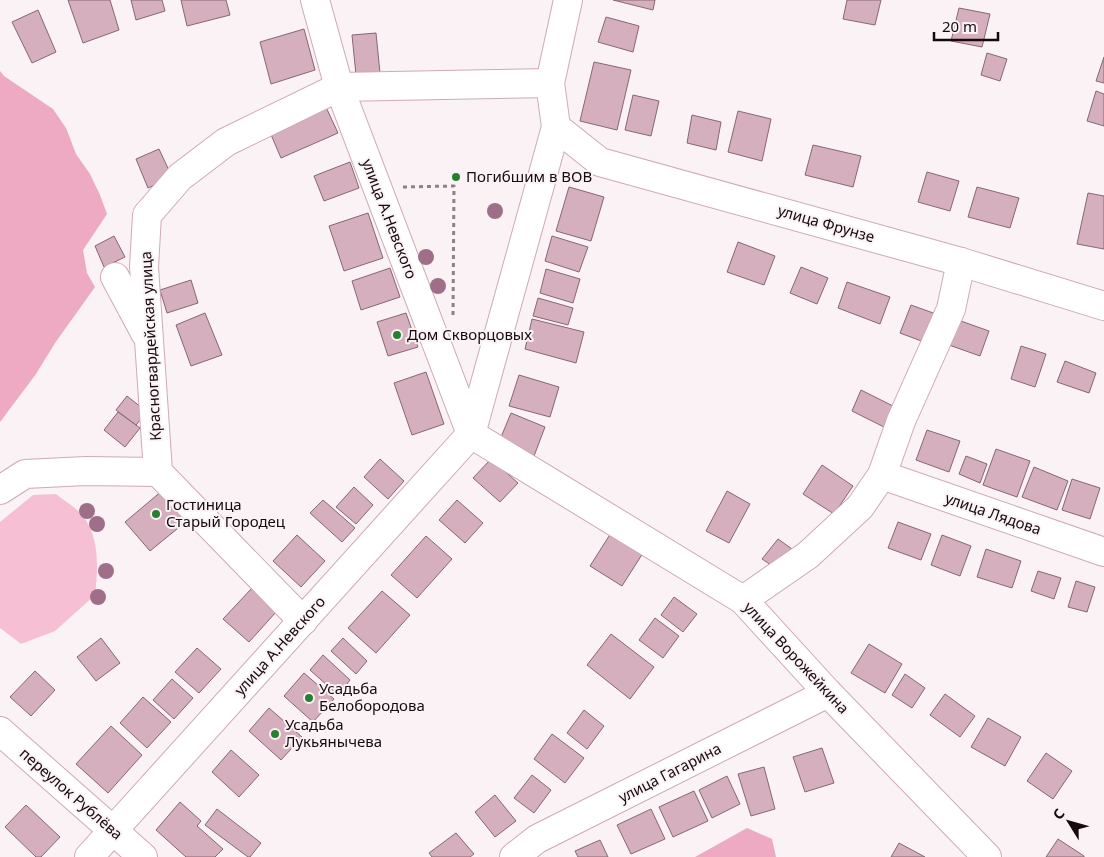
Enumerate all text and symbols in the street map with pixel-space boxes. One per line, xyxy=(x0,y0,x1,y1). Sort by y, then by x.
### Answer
scale bar xyxy=(934,10,998,42)
text: 20 m xyxy=(942,16,977,36)
street label: улица А.Невского xyxy=(358,156,422,282)
place label: Погибшим в ВОВ xyxy=(466,166,592,186)
marker: Погибшим в ВОВ xyxy=(450,171,462,183)
street label: улица Фрунзе xyxy=(776,200,877,246)
street label: Красногвардейская улица xyxy=(135,251,165,441)
place label: Дом Скворцовых xyxy=(407,324,532,344)
marker: Дом Скворцовых xyxy=(391,329,403,341)
street label: улица Лядова xyxy=(943,487,1044,539)
place label: Гостиница Старый Городец xyxy=(166,494,286,531)
marker: Гостиница Старый Городец xyxy=(150,508,162,520)
street label: улица А.Невского xyxy=(229,591,329,699)
street label: улица Ворожейкина xyxy=(740,597,854,718)
place label: Усадьба Белобородова xyxy=(319,678,425,715)
marker: Усадьба Белобородова xyxy=(303,692,315,704)
place label: Усадьба Лукьянычева xyxy=(285,714,382,751)
marker: Усадьба Лукьянычева xyxy=(269,728,281,740)
street label: улица Гагарина xyxy=(615,738,724,807)
street label: переулок Рублёва xyxy=(16,743,127,844)
north arrow xyxy=(1044,797,1094,847)
text: С xyxy=(1048,805,1069,823)

